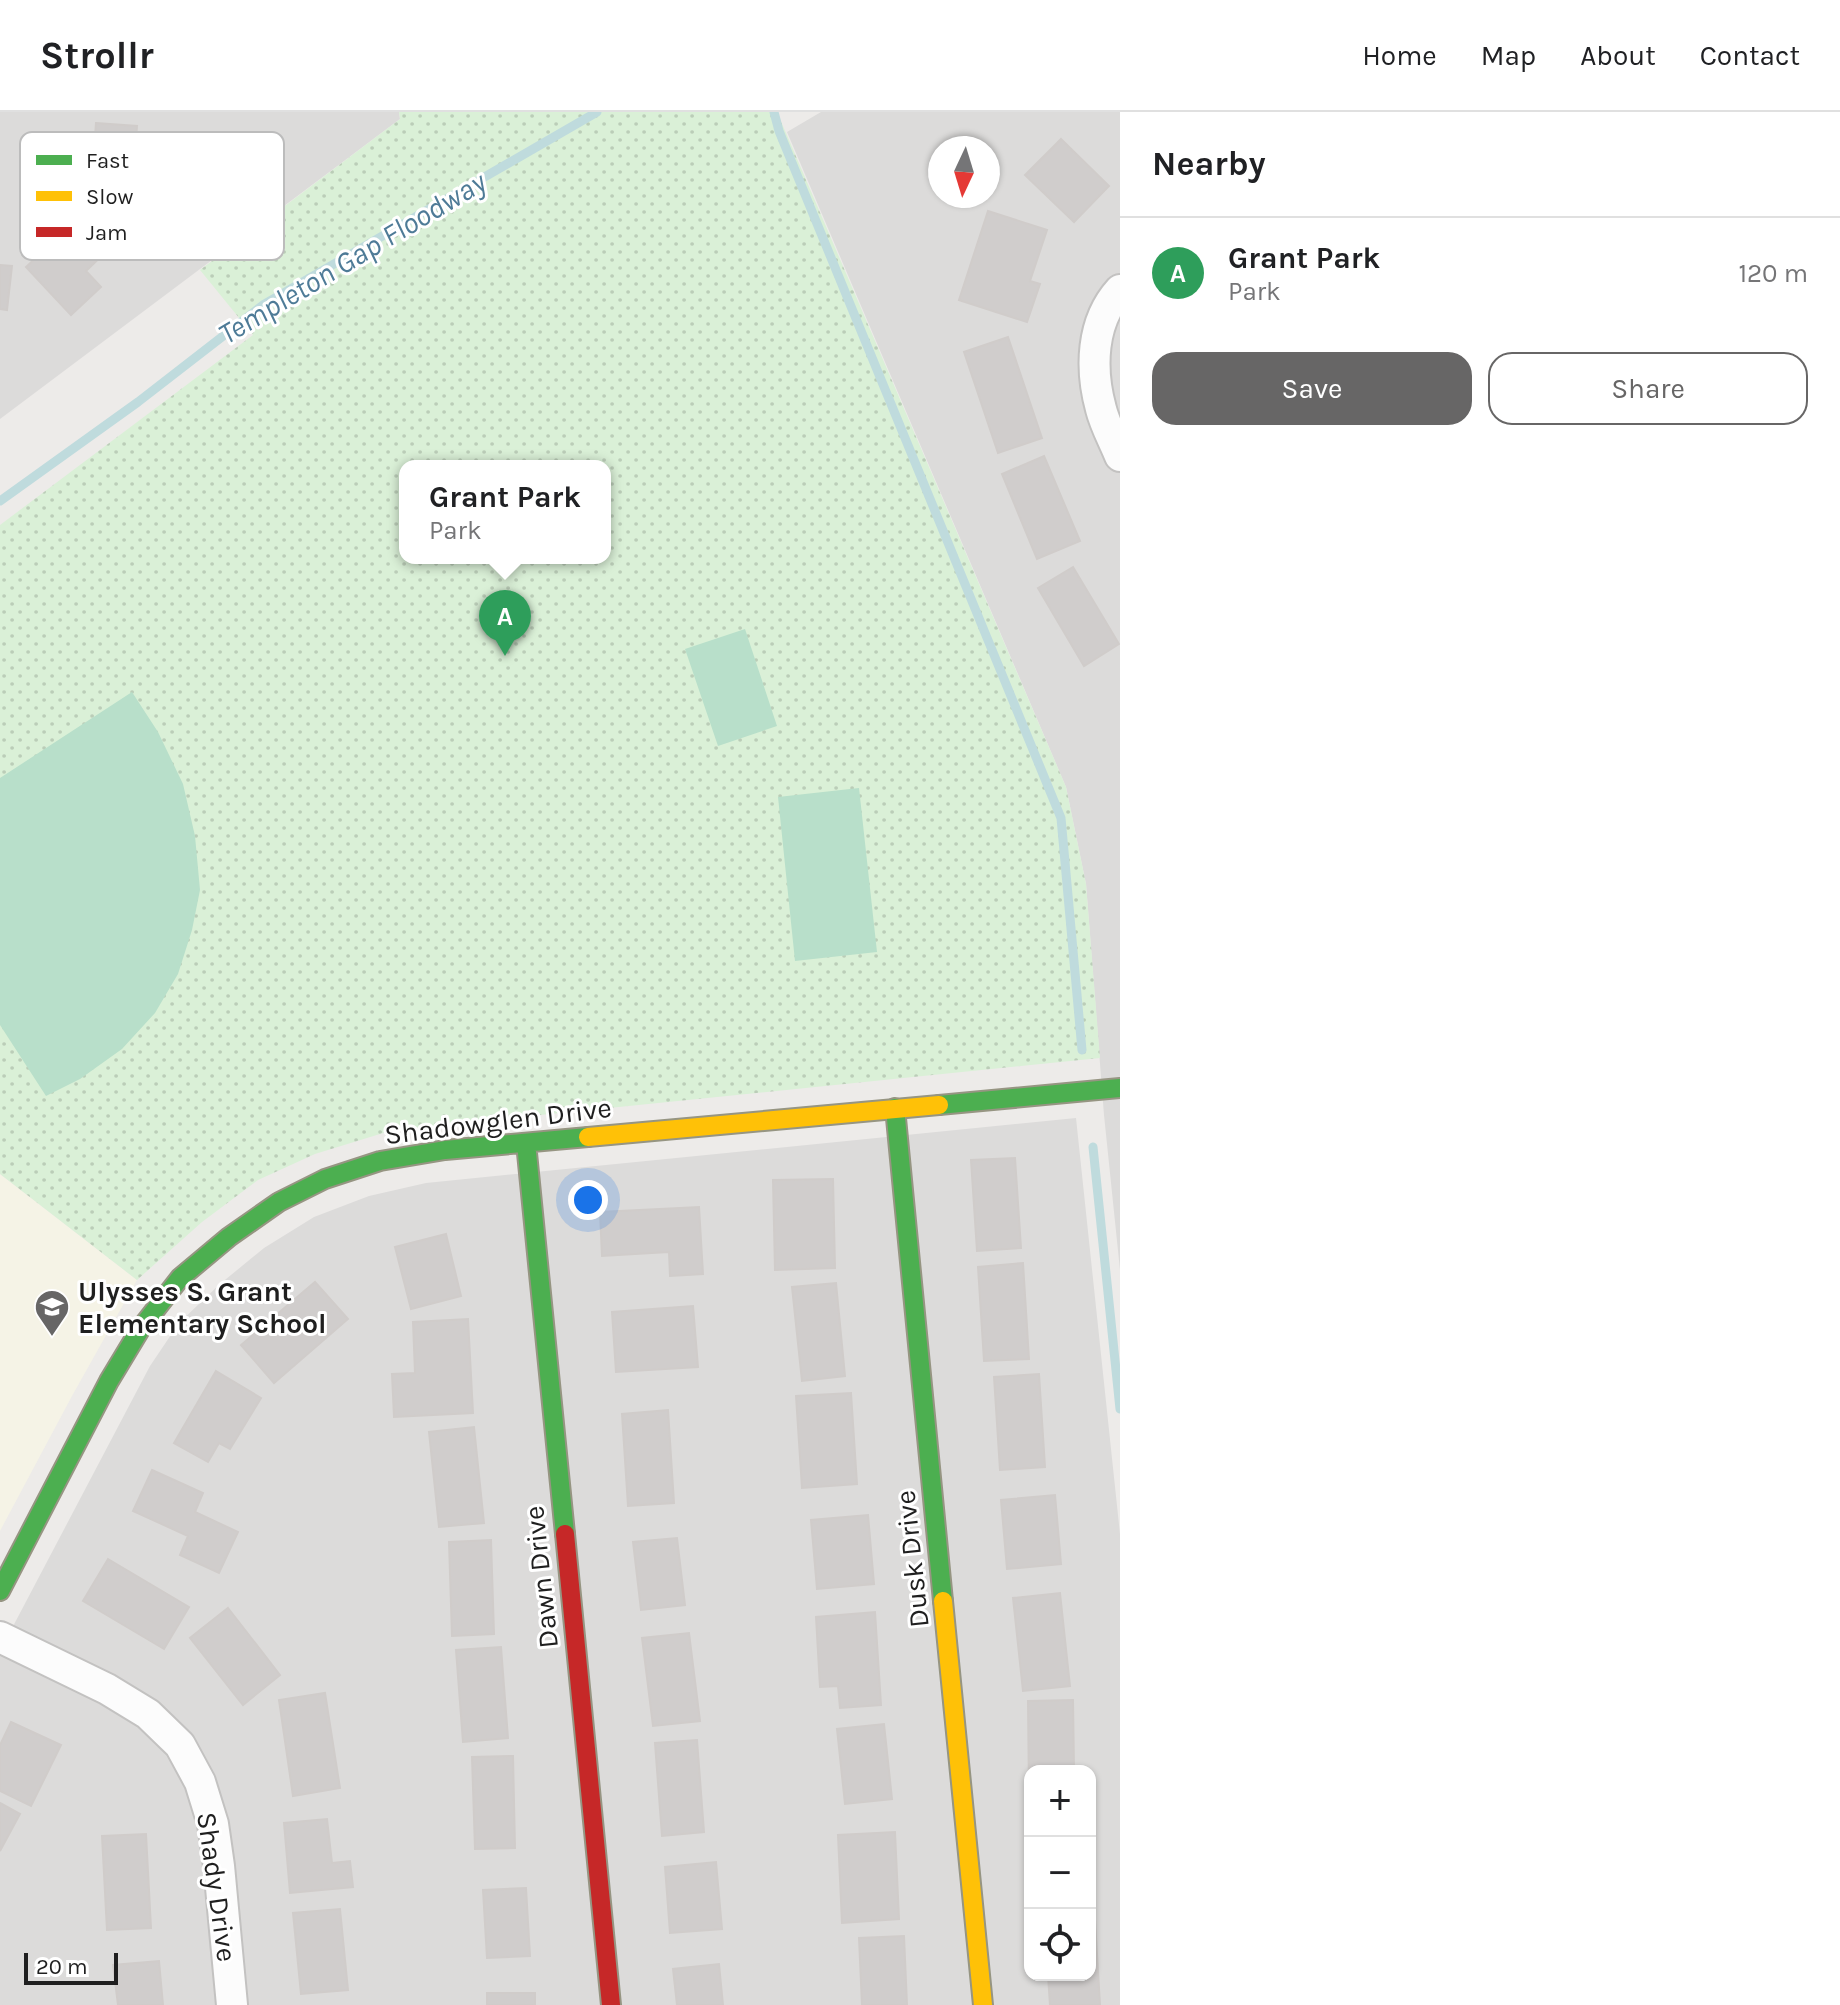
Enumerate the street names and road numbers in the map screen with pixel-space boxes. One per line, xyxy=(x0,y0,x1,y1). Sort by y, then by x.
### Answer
street label: Shadowglen Drive xyxy=(383,1091,613,1151)
street label: Dusk Drive xyxy=(888,1489,936,1629)
street label: Dawn Drive xyxy=(517,1504,565,1650)
street label: Shady Drive xyxy=(190,1810,244,1964)

